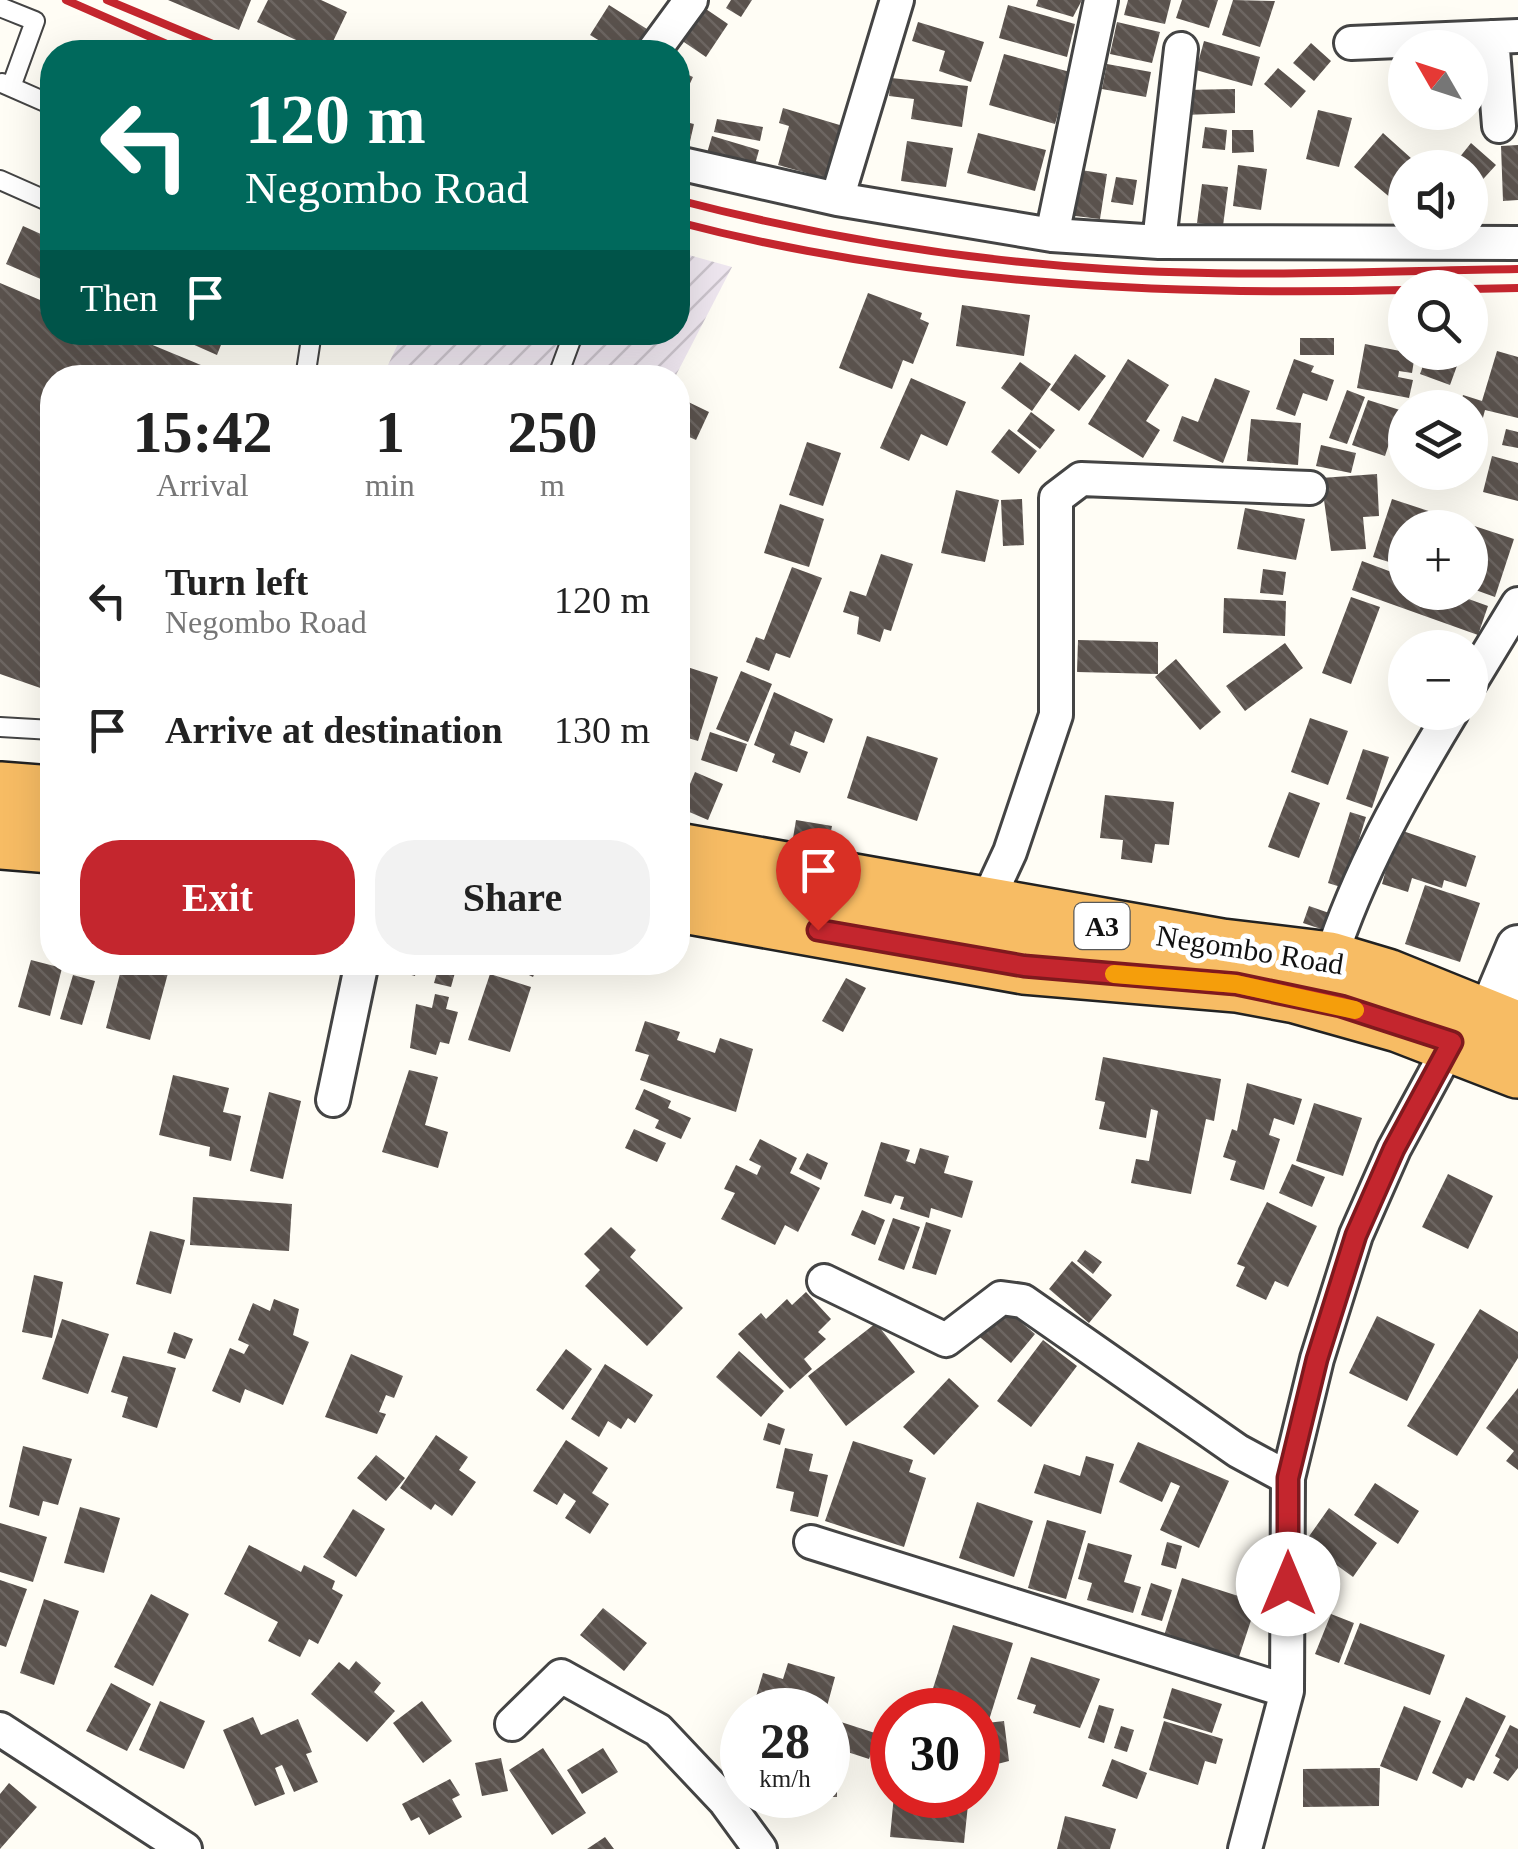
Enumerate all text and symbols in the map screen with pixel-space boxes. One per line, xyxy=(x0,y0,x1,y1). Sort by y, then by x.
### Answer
north arrow xyxy=(1388,30,1488,130)
map controls xyxy=(1388,30,1488,730)
icon: left xyxy=(80,80,210,210)
text: 120 m xyxy=(245,81,426,158)
button: sound xyxy=(1388,150,1488,250)
text: Negombo Road xyxy=(245,163,529,213)
icon: arrive xyxy=(178,270,233,325)
button: search xyxy=(1388,270,1488,370)
text: Then xyxy=(80,277,158,319)
button: layers xyxy=(1388,390,1488,490)
text: 15:42 xyxy=(133,399,273,465)
text: 1 xyxy=(375,399,405,465)
text: 250 xyxy=(507,399,597,465)
text: Arrival xyxy=(156,467,249,503)
text: min xyxy=(365,467,415,503)
text: m xyxy=(540,467,565,503)
button: + xyxy=(1388,510,1488,610)
text: Turn left xyxy=(165,561,308,603)
icon: left xyxy=(80,573,135,628)
text: 120 m xyxy=(554,579,650,621)
text: Negombo Road xyxy=(165,604,367,640)
button: − xyxy=(1388,630,1488,730)
icon: arrive xyxy=(80,703,135,758)
text: Arrive at destination xyxy=(165,709,503,751)
text: 130 m xyxy=(554,709,650,751)
pin xyxy=(776,828,861,931)
button: Exit xyxy=(80,840,355,955)
button: Share xyxy=(375,840,650,955)
icon: arrive xyxy=(791,843,846,898)
road number: A3 xyxy=(1074,903,1130,949)
street label: Negombo Road xyxy=(1154,918,1346,981)
position arrow xyxy=(1236,1532,1340,1636)
speed limit sign: 30 xyxy=(870,1688,1000,1818)
text: 28 xyxy=(760,1713,810,1769)
text: km/h xyxy=(759,1765,811,1792)

